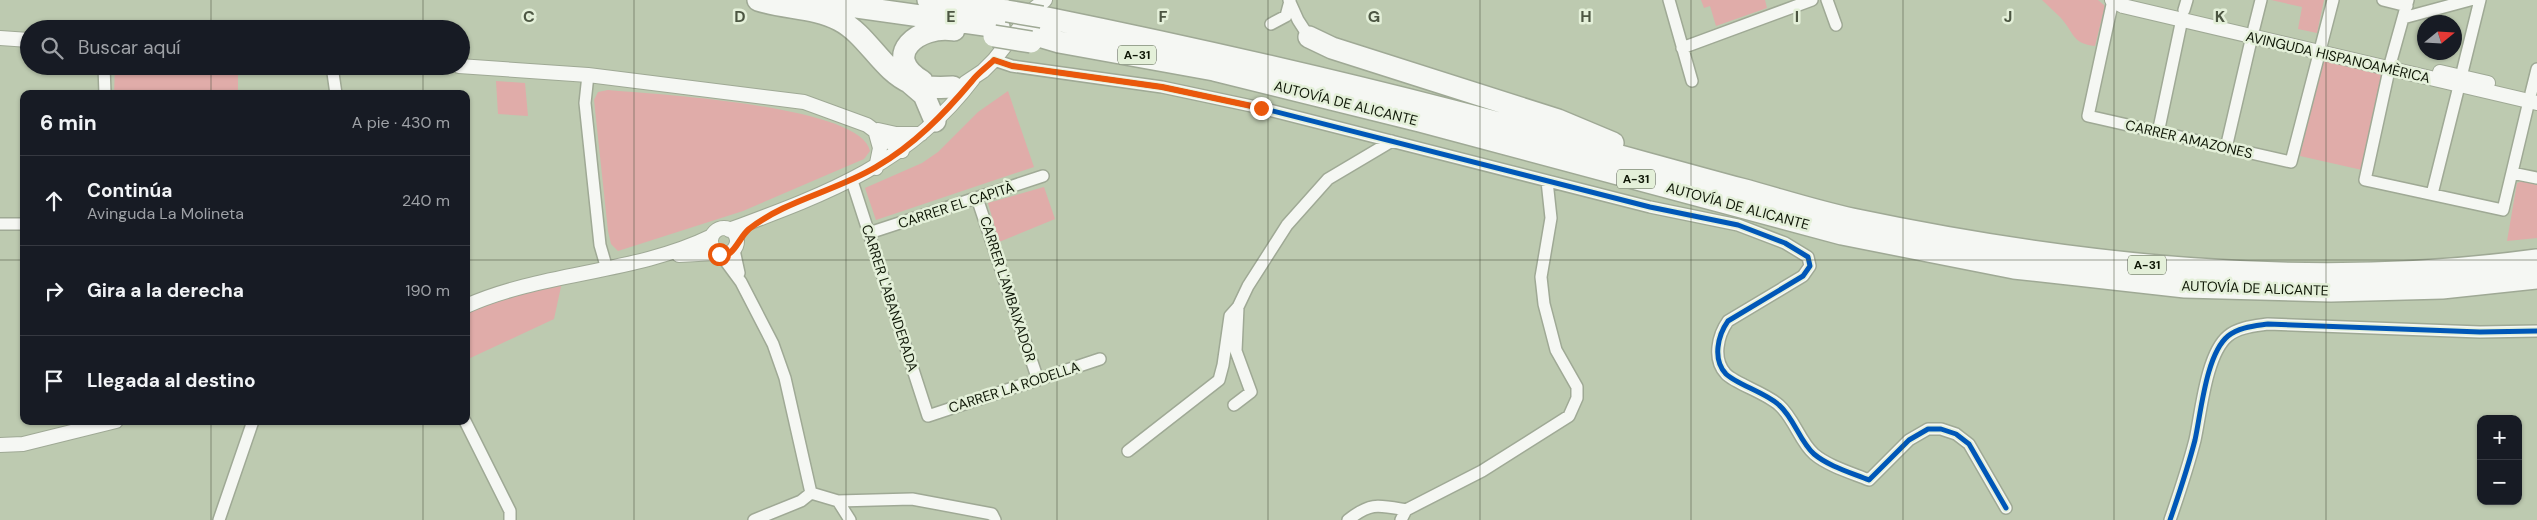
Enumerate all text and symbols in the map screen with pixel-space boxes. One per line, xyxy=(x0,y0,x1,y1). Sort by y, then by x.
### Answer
text: C xyxy=(523,6,535,27)
text: D xyxy=(734,6,746,27)
text: E xyxy=(946,6,956,27)
text: F xyxy=(1159,6,1168,27)
text: G xyxy=(1368,6,1380,27)
text: H xyxy=(1580,6,1592,27)
text: I xyxy=(1795,6,1799,27)
text: J xyxy=(2004,6,2012,27)
text: K xyxy=(2215,6,2226,27)
north arrow xyxy=(2417,15,2462,60)
search box xyxy=(20,20,470,75)
street label: AVINGUDA HISPANOAMÈRICA xyxy=(2244,27,2432,87)
icon: search xyxy=(38,34,66,62)
text: Buscar aquí xyxy=(78,35,181,60)
road number: A-31 xyxy=(1118,46,1156,64)
street label: AUTOVÍA DE ALICANTE xyxy=(1272,76,1420,130)
route end xyxy=(1250,97,1273,120)
text: 6 min xyxy=(40,109,97,137)
text: A pie · 430 m xyxy=(352,112,450,133)
street label: CARRER AMAZONES xyxy=(2124,116,2254,162)
road number: A-31 xyxy=(1617,170,1655,188)
text: Continúa xyxy=(87,178,172,203)
street label: CARRER EL CAPITÀ xyxy=(896,178,1016,232)
street label: AUTOVÍA DE ALICANTE xyxy=(1665,178,1812,234)
icon: ahead xyxy=(40,187,68,215)
text: 240 m xyxy=(402,190,450,211)
text: Avinguda La Molineta xyxy=(87,203,244,224)
street label: CARRER L'AMBAIXADOR xyxy=(976,214,1040,364)
street label: CARRER L'ABANDERADA xyxy=(858,222,922,374)
route start xyxy=(708,243,731,266)
road number: A-31 xyxy=(2128,256,2166,274)
street label: AUTOVÍA DE ALICANTE xyxy=(2181,276,2329,300)
icon: right xyxy=(40,277,68,305)
text: Gira a la derecha xyxy=(87,278,244,303)
text: 190 m xyxy=(406,280,450,301)
street label: CARRER LA RODELLA xyxy=(946,357,1082,417)
icon: arrive xyxy=(40,367,68,395)
text: Llegada al destino xyxy=(87,368,256,393)
map controls xyxy=(2477,415,2522,505)
button: + xyxy=(2477,415,2522,460)
button: − xyxy=(2477,460,2522,505)

